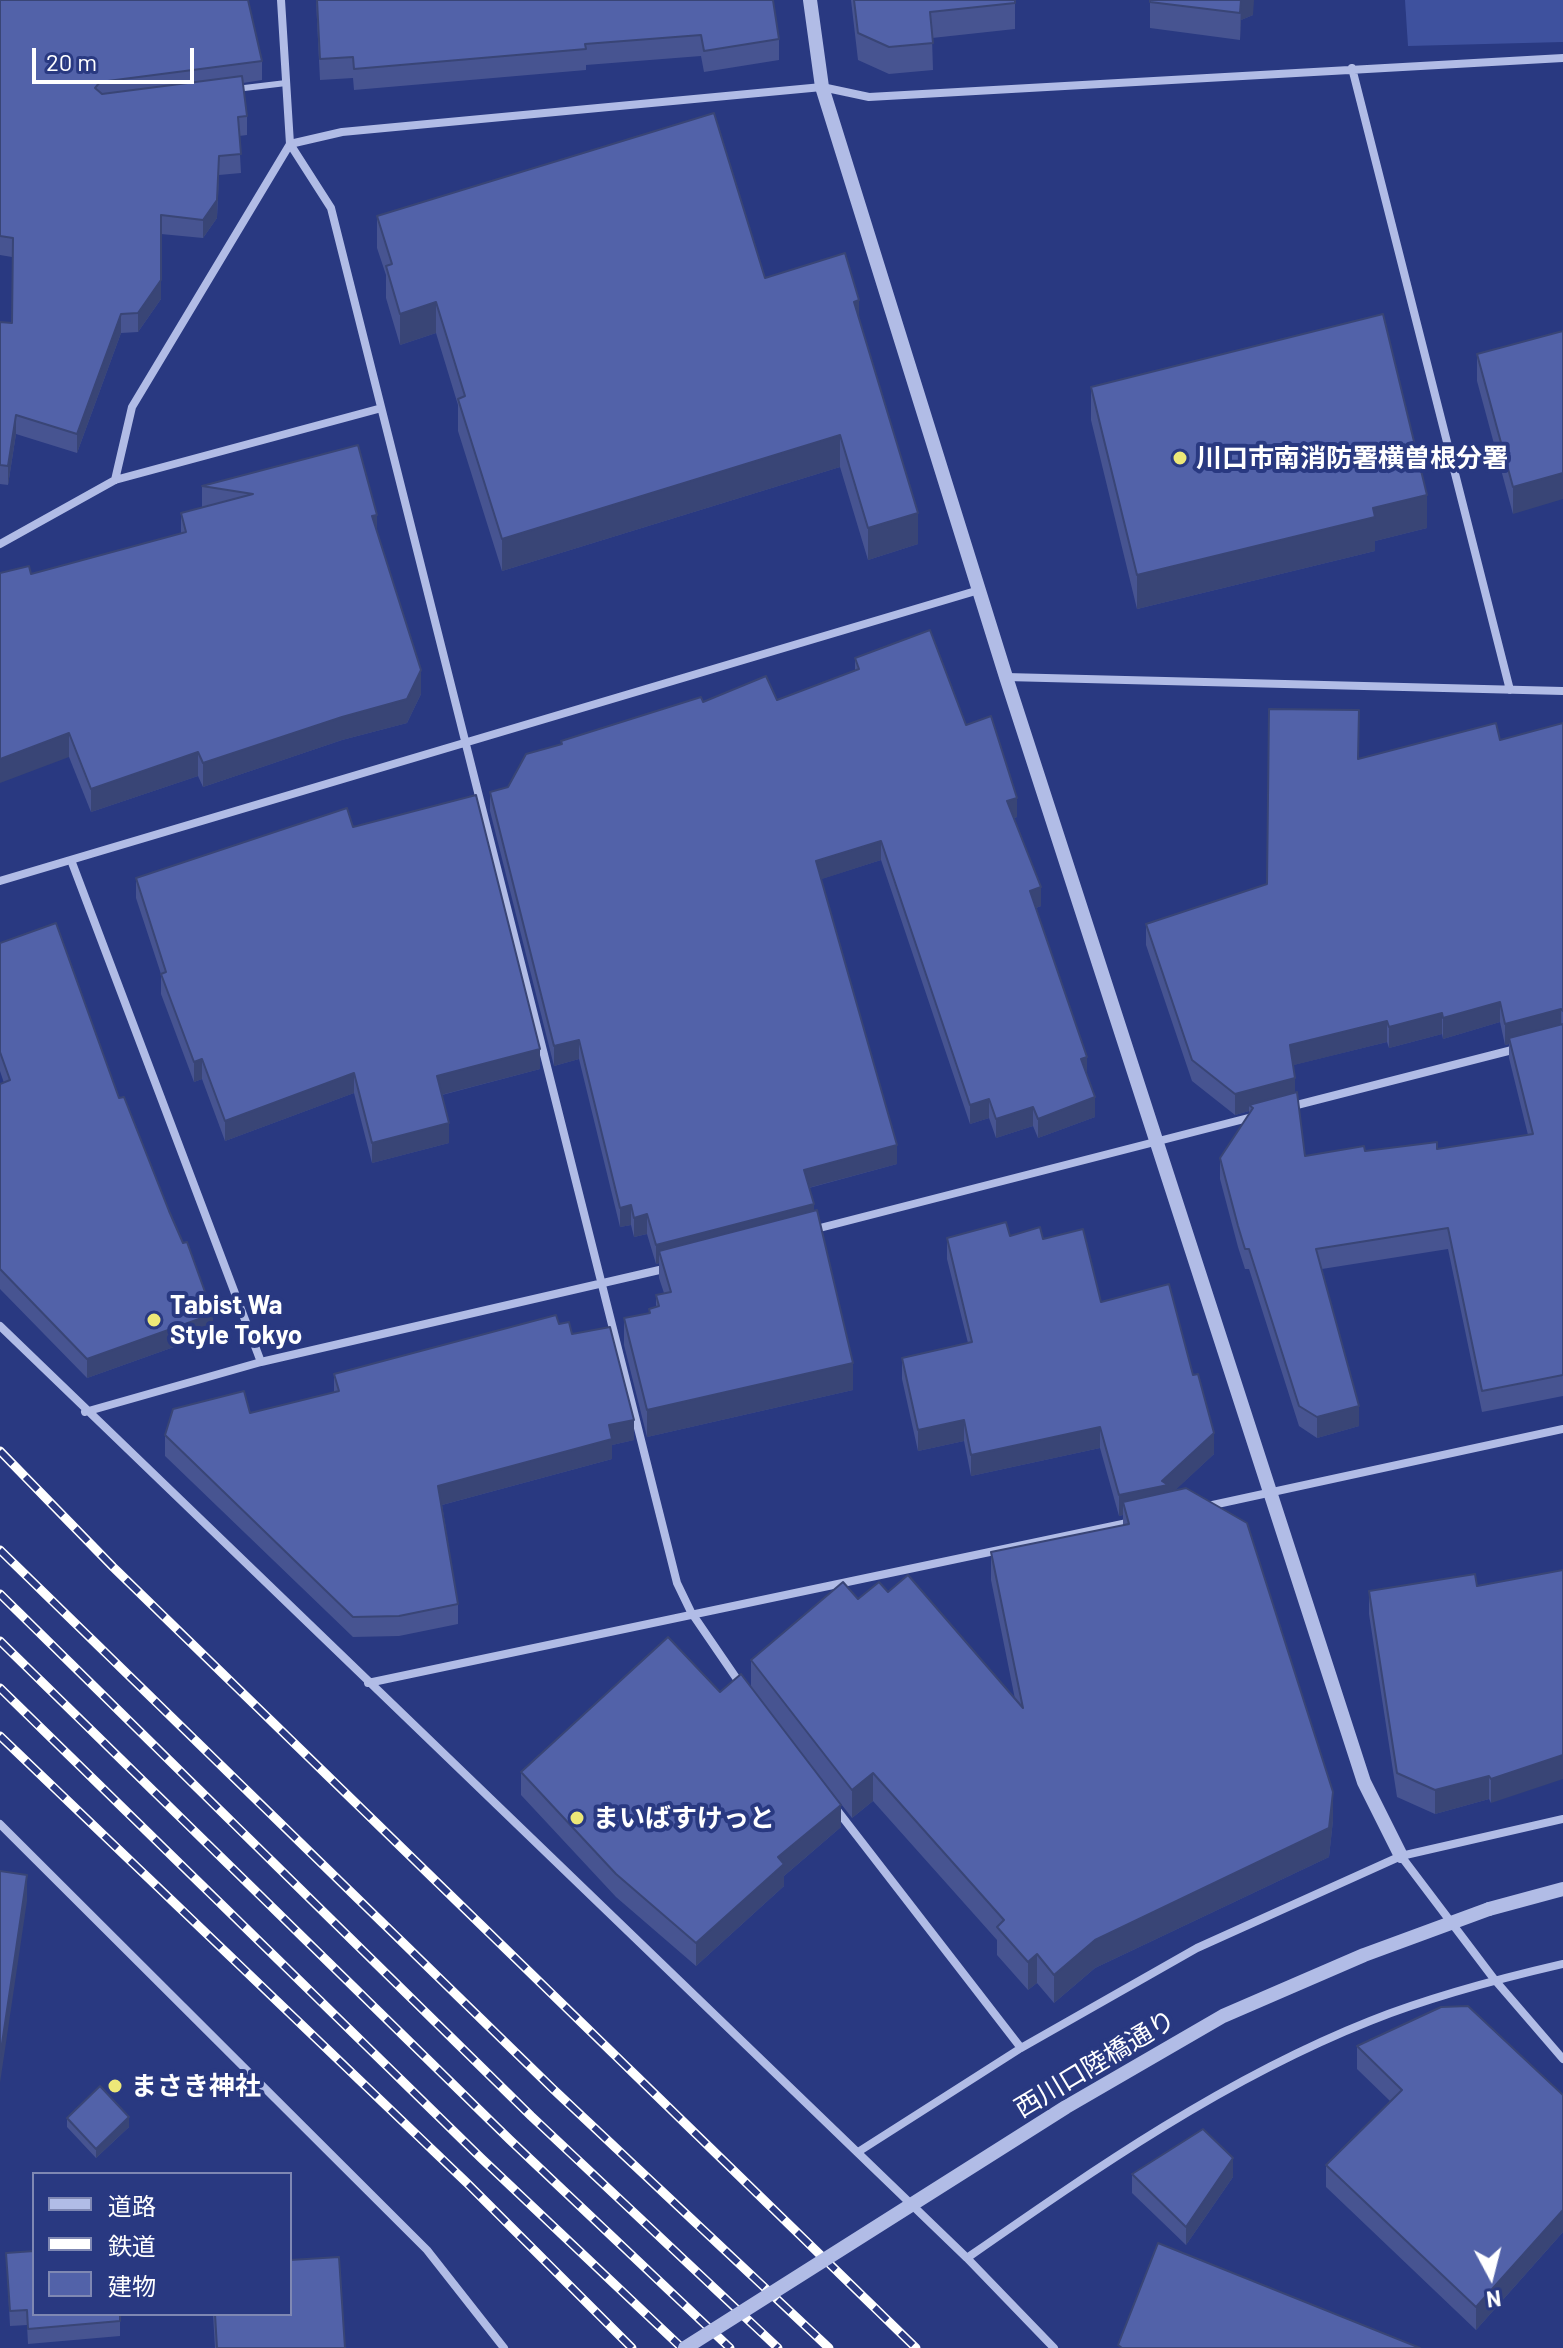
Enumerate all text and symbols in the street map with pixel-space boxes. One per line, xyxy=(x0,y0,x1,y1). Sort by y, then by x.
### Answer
scale bar xyxy=(36,32,198,82)
text: 20 m xyxy=(46,47,97,76)
place label: 川口市南消防署横曽根分署 xyxy=(1196,442,1508,474)
marker: 川口市南消防署横曽根分署 xyxy=(1171,449,1189,467)
place label: Tabist Wa Style Tokyo xyxy=(170,1289,302,1350)
marker: Tabist Wa Style Tokyo xyxy=(145,1311,163,1329)
place label: まいばすけっと xyxy=(593,1802,775,1834)
marker: まいばすけっと xyxy=(568,1809,586,1827)
street label: 西川口陸橋通り xyxy=(1009,2004,1181,2124)
place label: まさき神社 xyxy=(131,2070,261,2102)
marker: まさき神社 xyxy=(106,2077,124,2095)
legend xyxy=(32,2172,292,2316)
text: 道路 xyxy=(108,2191,156,2220)
text: 鉄道 xyxy=(108,2231,156,2260)
north arrow xyxy=(1451,2236,1531,2316)
text: 建物 xyxy=(108,2271,156,2300)
text: N xyxy=(1485,2286,1503,2314)

